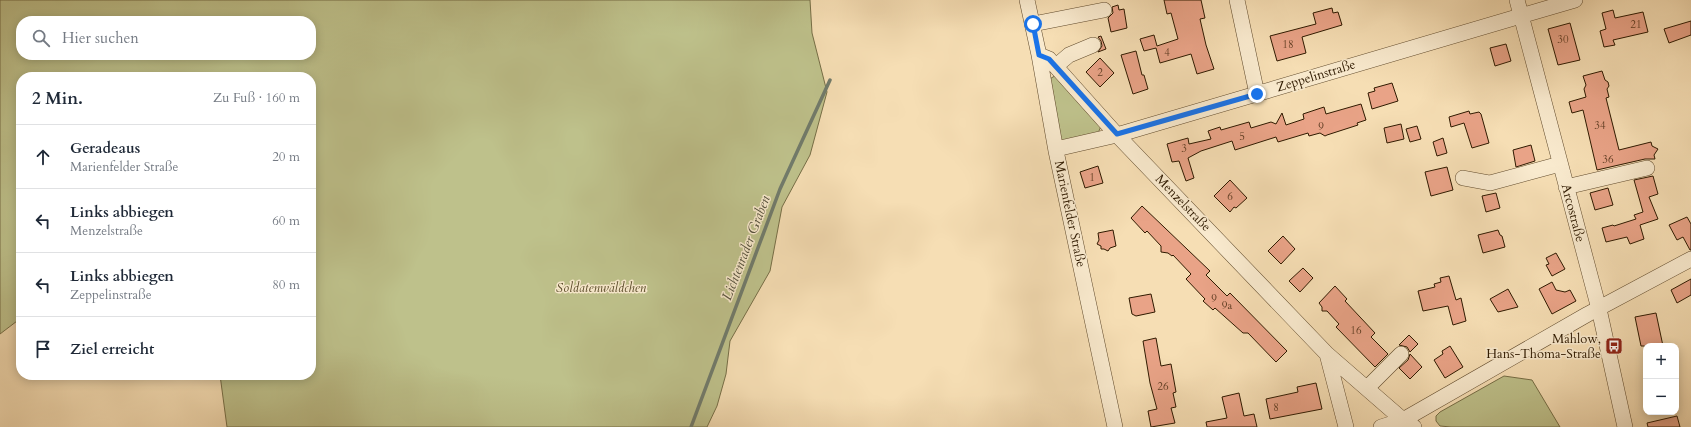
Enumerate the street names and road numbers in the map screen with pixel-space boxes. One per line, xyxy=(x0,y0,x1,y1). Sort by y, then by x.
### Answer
street label: Zeppelinstraße xyxy=(1274,55,1358,97)
street label: Marienfelder Straße xyxy=(1050,159,1090,269)
street label: Menzelstraße xyxy=(1151,170,1215,236)
street label: Arcostraße xyxy=(1557,182,1589,244)

